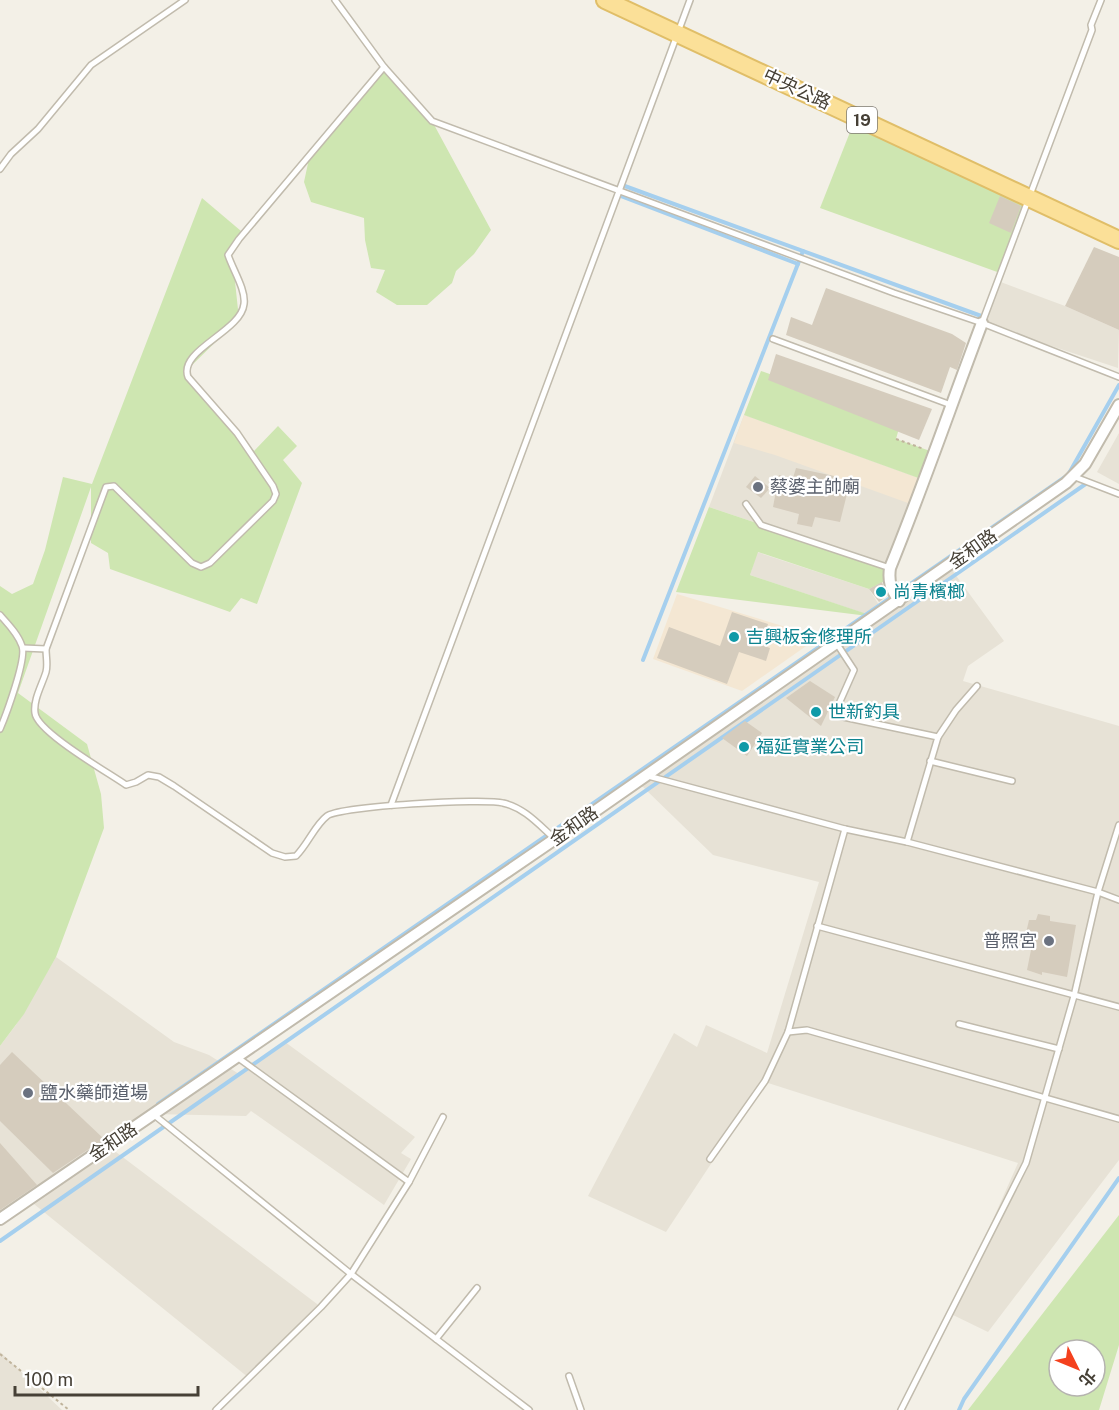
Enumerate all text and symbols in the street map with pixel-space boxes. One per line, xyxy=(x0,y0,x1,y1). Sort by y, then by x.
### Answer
street label: 中央公路 xyxy=(760,64,834,113)
road number: 19 xyxy=(847,107,877,133)
place label: 蔡婆主帥廟 xyxy=(770,476,860,497)
marker: 蔡婆主帥廟 xyxy=(751,480,765,494)
street label: 金和路 xyxy=(945,525,1001,573)
place label: 尚青檳榔 xyxy=(893,581,965,602)
marker: 尚青檳榔 xyxy=(874,585,888,599)
place label: 吉興板金修理所 xyxy=(746,626,872,647)
marker: 吉興板金修理所 xyxy=(727,630,741,644)
place label: 世新釣具 xyxy=(828,701,900,722)
marker: 世新釣具 xyxy=(809,705,823,719)
place label: 福延實業公司 xyxy=(756,736,864,757)
marker: 福延實業公司 xyxy=(737,740,751,754)
street label: 金和路 xyxy=(546,802,602,850)
place label: 普照宮 xyxy=(983,930,1037,951)
marker: 普照宮 xyxy=(1042,934,1056,948)
place label: 鹽水藥師道場 xyxy=(40,1082,148,1103)
marker: 鹽水藥師道場 xyxy=(21,1086,35,1100)
street label: 金和路 xyxy=(84,1118,141,1165)
north arrow xyxy=(1047,1338,1107,1398)
scale bar xyxy=(15,1359,198,1397)
text: 北 xyxy=(1075,1366,1100,1390)
text: 100 m xyxy=(24,1369,73,1390)

